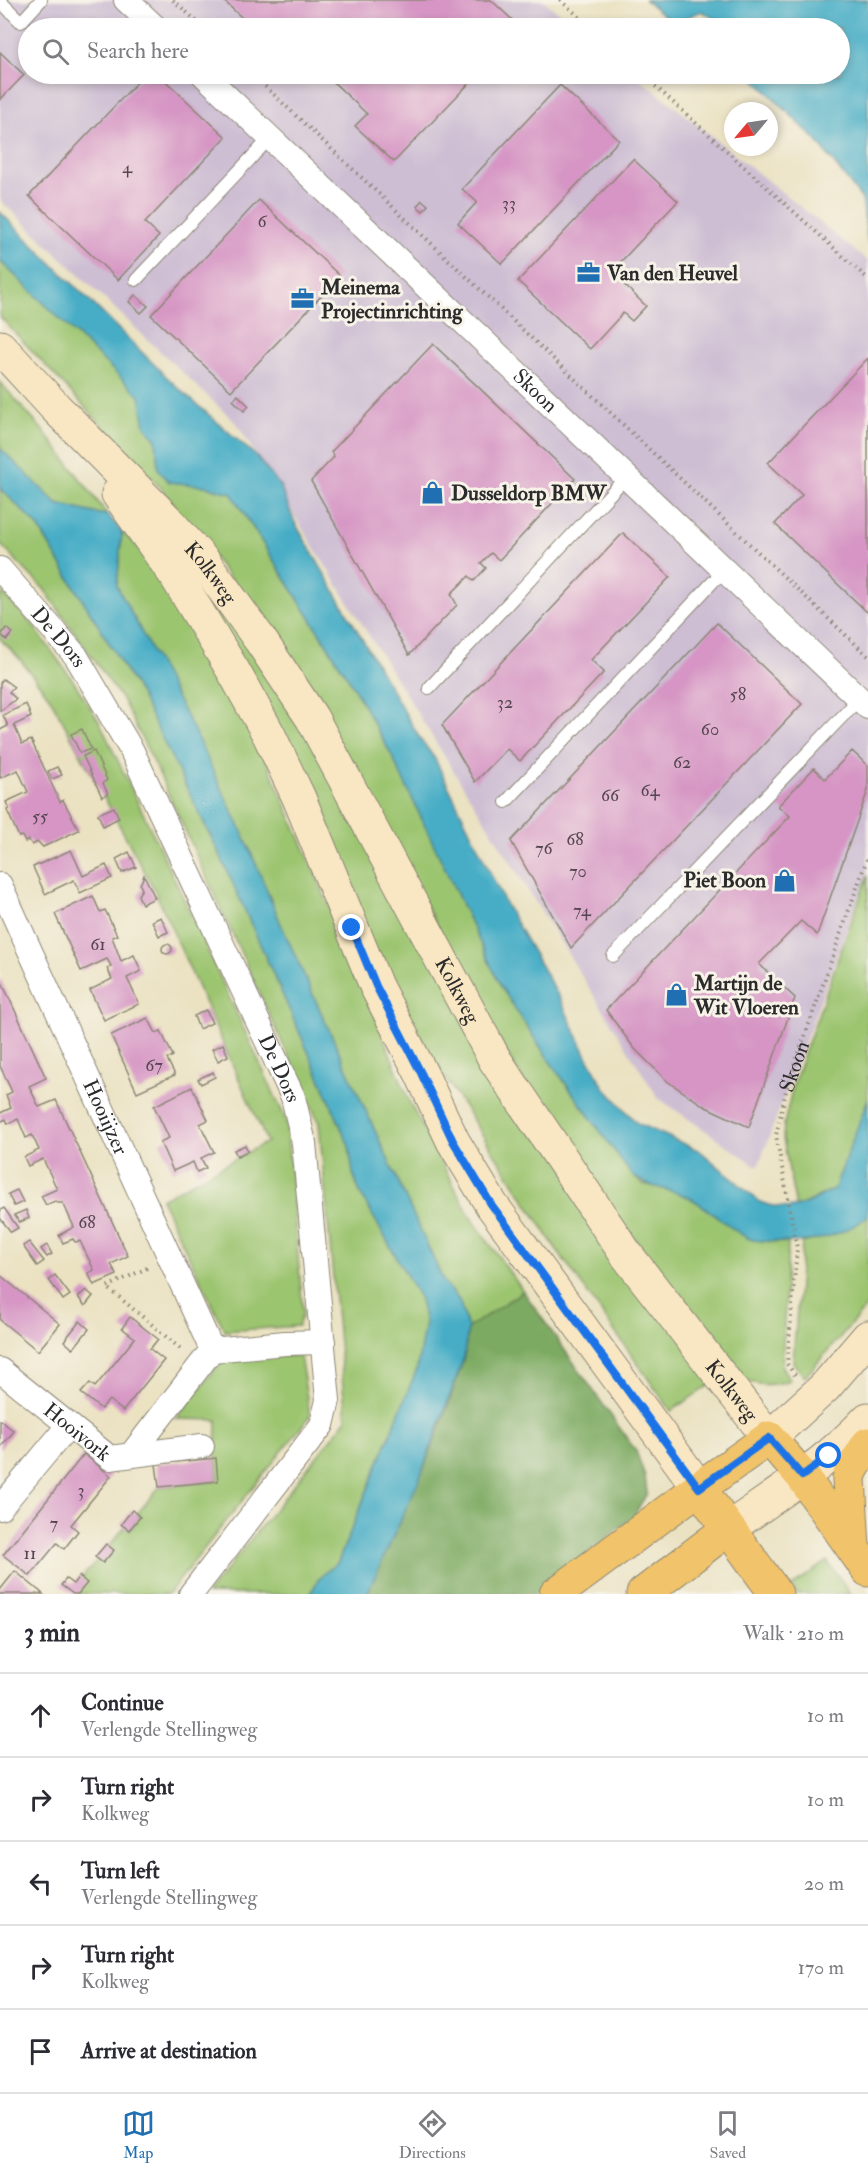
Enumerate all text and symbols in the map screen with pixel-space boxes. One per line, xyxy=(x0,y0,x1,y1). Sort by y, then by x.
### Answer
search box xyxy=(18,18,850,84)
icon: search xyxy=(39,35,72,68)
text: Search here xyxy=(87,37,189,65)
north arrow xyxy=(724,102,778,156)
house number: 4 xyxy=(122,156,133,179)
house number: 33 xyxy=(502,192,516,215)
house number: 6 xyxy=(257,210,267,233)
office icon: Van den Heuvel xyxy=(576,260,602,286)
place label: Van den Heuvel xyxy=(606,260,739,287)
place label: Meinema Projectinrichting xyxy=(320,274,463,325)
office icon: Meinema Projectinrichting xyxy=(290,286,316,312)
street label: Skoon xyxy=(507,363,564,418)
shop icon: Dusseldorp BMW xyxy=(420,480,446,506)
place label: Dusseldorp BMW xyxy=(451,480,608,507)
street label: Kolkweg xyxy=(178,536,244,610)
street label: De Dors xyxy=(25,601,93,672)
house number: 58 xyxy=(730,683,746,706)
house number: 32 xyxy=(497,691,513,714)
house number: 60 xyxy=(701,718,719,741)
house number: 62 xyxy=(673,751,691,774)
house number: 64 xyxy=(641,779,661,802)
house number: 66 xyxy=(601,784,620,807)
house number: 55 xyxy=(32,805,48,828)
house number: 68 xyxy=(566,828,584,851)
house number: 76 xyxy=(535,837,554,860)
house number: 70 xyxy=(569,860,587,883)
place label: Piet Boon xyxy=(683,867,766,894)
shop icon: Piet Boon xyxy=(771,867,797,893)
house number: 74 xyxy=(573,899,592,922)
route end xyxy=(338,914,364,940)
house number: 61 xyxy=(90,933,106,956)
street label: Kolkweg xyxy=(429,952,487,1029)
place label: Martijn de Wit Vloeren xyxy=(693,970,799,1021)
shop icon: Martijn de Wit Vloeren xyxy=(663,982,689,1008)
street label: De Dors xyxy=(252,1030,307,1105)
street label: Skoon xyxy=(773,1037,816,1096)
house number: 67 xyxy=(145,1054,163,1077)
street label: Hooiijzer xyxy=(77,1075,135,1159)
house number: 68 xyxy=(78,1211,96,1234)
street label: Kolkweg xyxy=(699,1354,765,1427)
street label: Hooivork xyxy=(38,1396,117,1467)
route start xyxy=(815,1442,841,1468)
house number: 3 xyxy=(78,1479,84,1502)
house number: 7 xyxy=(50,1512,58,1535)
house number: 11 xyxy=(24,1542,36,1565)
text: 3 min xyxy=(24,1617,80,1649)
text: Walk · 210 m xyxy=(743,1621,844,1646)
text: Continue xyxy=(81,1689,164,1717)
icon: ahead xyxy=(24,1699,57,1732)
text: 10 m xyxy=(807,1703,844,1728)
text: Verlengde Stellingweg xyxy=(81,1717,257,1742)
text: Turn right xyxy=(81,1773,174,1801)
icon: right xyxy=(24,1783,57,1816)
text: 10 m xyxy=(807,1787,844,1812)
text: Kolkweg xyxy=(81,1801,149,1826)
text: Turn left xyxy=(81,1857,160,1885)
icon: left xyxy=(24,1867,57,1900)
text: 20 m xyxy=(804,1871,844,1896)
text: Verlengde Stellingweg xyxy=(81,1885,257,1910)
text: Turn right xyxy=(81,1941,174,1969)
icon: right xyxy=(24,1951,57,1984)
text: 170 m xyxy=(798,1955,844,1980)
text: Kolkweg xyxy=(81,1969,149,1994)
icon: arrive xyxy=(24,2035,57,2068)
text: Arrive at destination xyxy=(81,2037,257,2065)
tab: Map xyxy=(122,2107,155,2163)
tab: Directions xyxy=(399,2107,466,2163)
tab: Saved xyxy=(710,2107,746,2163)

